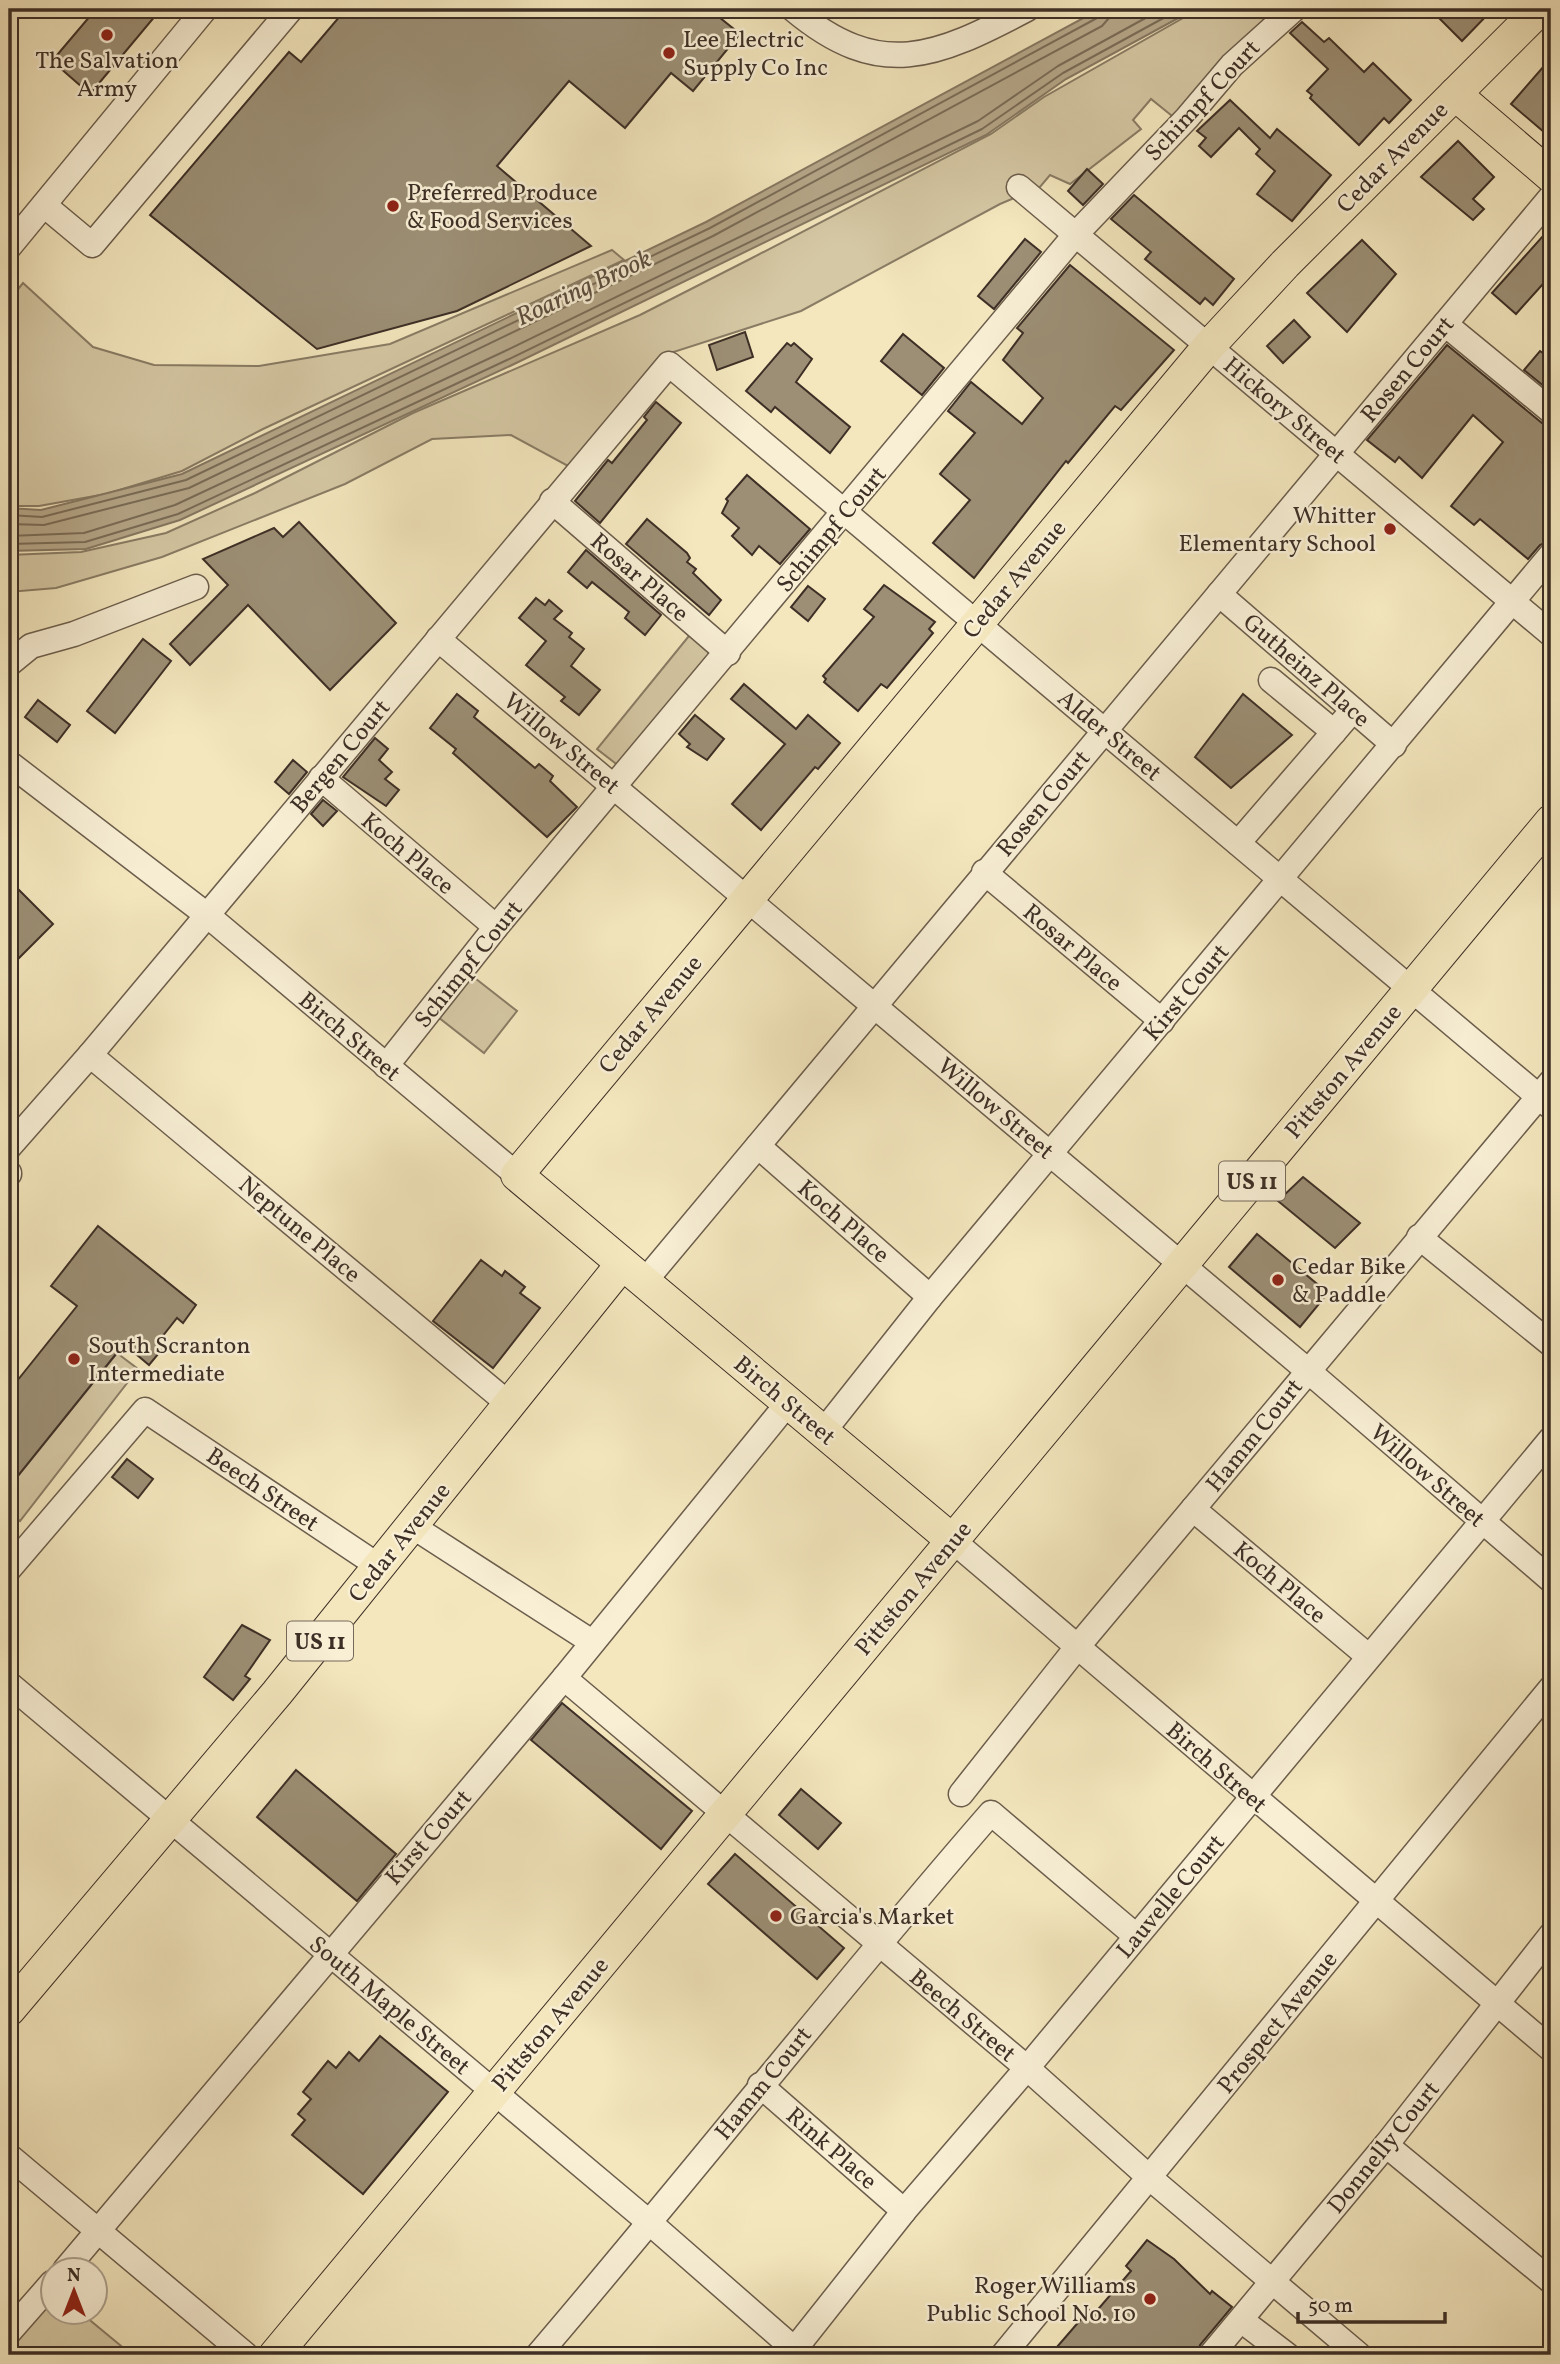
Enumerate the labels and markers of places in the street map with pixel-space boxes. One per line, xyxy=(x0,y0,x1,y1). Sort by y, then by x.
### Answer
place label: Lee Electric Supply Co Inc xyxy=(683,24,828,86)
marker: The Salvation Army xyxy=(99,27,115,43)
place label: The Salvation Army xyxy=(35,45,179,107)
marker: Lee Electric Supply Co Inc xyxy=(661,45,677,61)
place label: Preferred Produce & Food Services xyxy=(407,177,598,239)
marker: Preferred Produce & Food Services xyxy=(385,198,401,214)
place label: Whitter Elementary School xyxy=(1178,500,1376,562)
marker: Whitter Elementary School xyxy=(1382,521,1398,537)
place label: Cedar Bike & Paddle xyxy=(1292,1251,1406,1313)
marker: Cedar Bike & Paddle xyxy=(1270,1272,1286,1288)
place label: South Scranton Intermediate xyxy=(88,1330,251,1392)
marker: South Scranton Intermediate xyxy=(66,1351,82,1367)
place label: Garcia's Market xyxy=(790,1901,954,1935)
marker: Garcia's Market xyxy=(768,1908,784,1924)
place label: Roger Williams Public School No. 10 xyxy=(926,2270,1136,2332)
marker: Roger Williams Public School No. 10 xyxy=(1142,2291,1158,2307)

